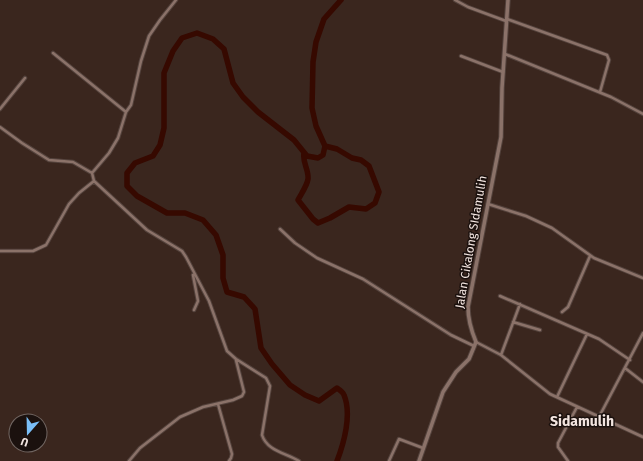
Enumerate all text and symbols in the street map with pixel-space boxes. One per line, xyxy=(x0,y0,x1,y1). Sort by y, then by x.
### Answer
street label: Jalan Cikalong SIdamulih xyxy=(452,174,490,310)
north arrow xyxy=(8,413,48,453)
district label: Sidamulih xyxy=(550,413,614,430)
text: U xyxy=(19,435,30,449)

